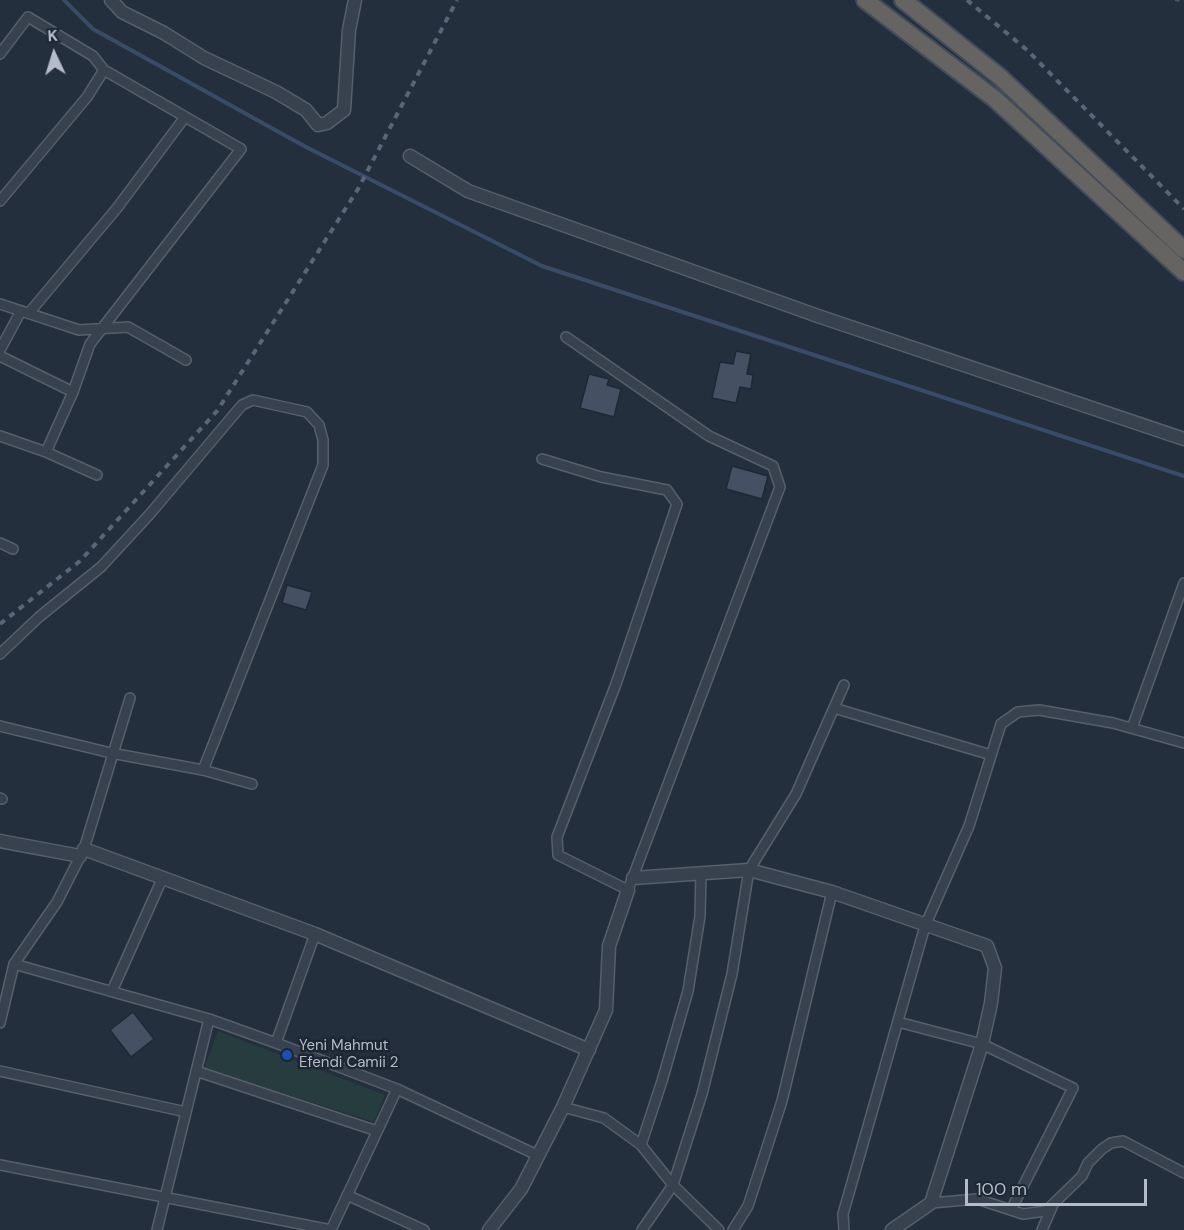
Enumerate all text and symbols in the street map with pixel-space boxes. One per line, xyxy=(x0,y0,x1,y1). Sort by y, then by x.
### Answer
north arrow xyxy=(24,24,84,84)
text: K xyxy=(47,25,59,46)
place label: Yeni Mahmut Efendi Camii 2 xyxy=(299,1037,399,1072)
marker: Yeni Mahmut Efendi Camii 2 xyxy=(280,1048,294,1062)
scale bar xyxy=(968,1167,1150,1205)
text: 100 m xyxy=(976,1177,1027,1201)

